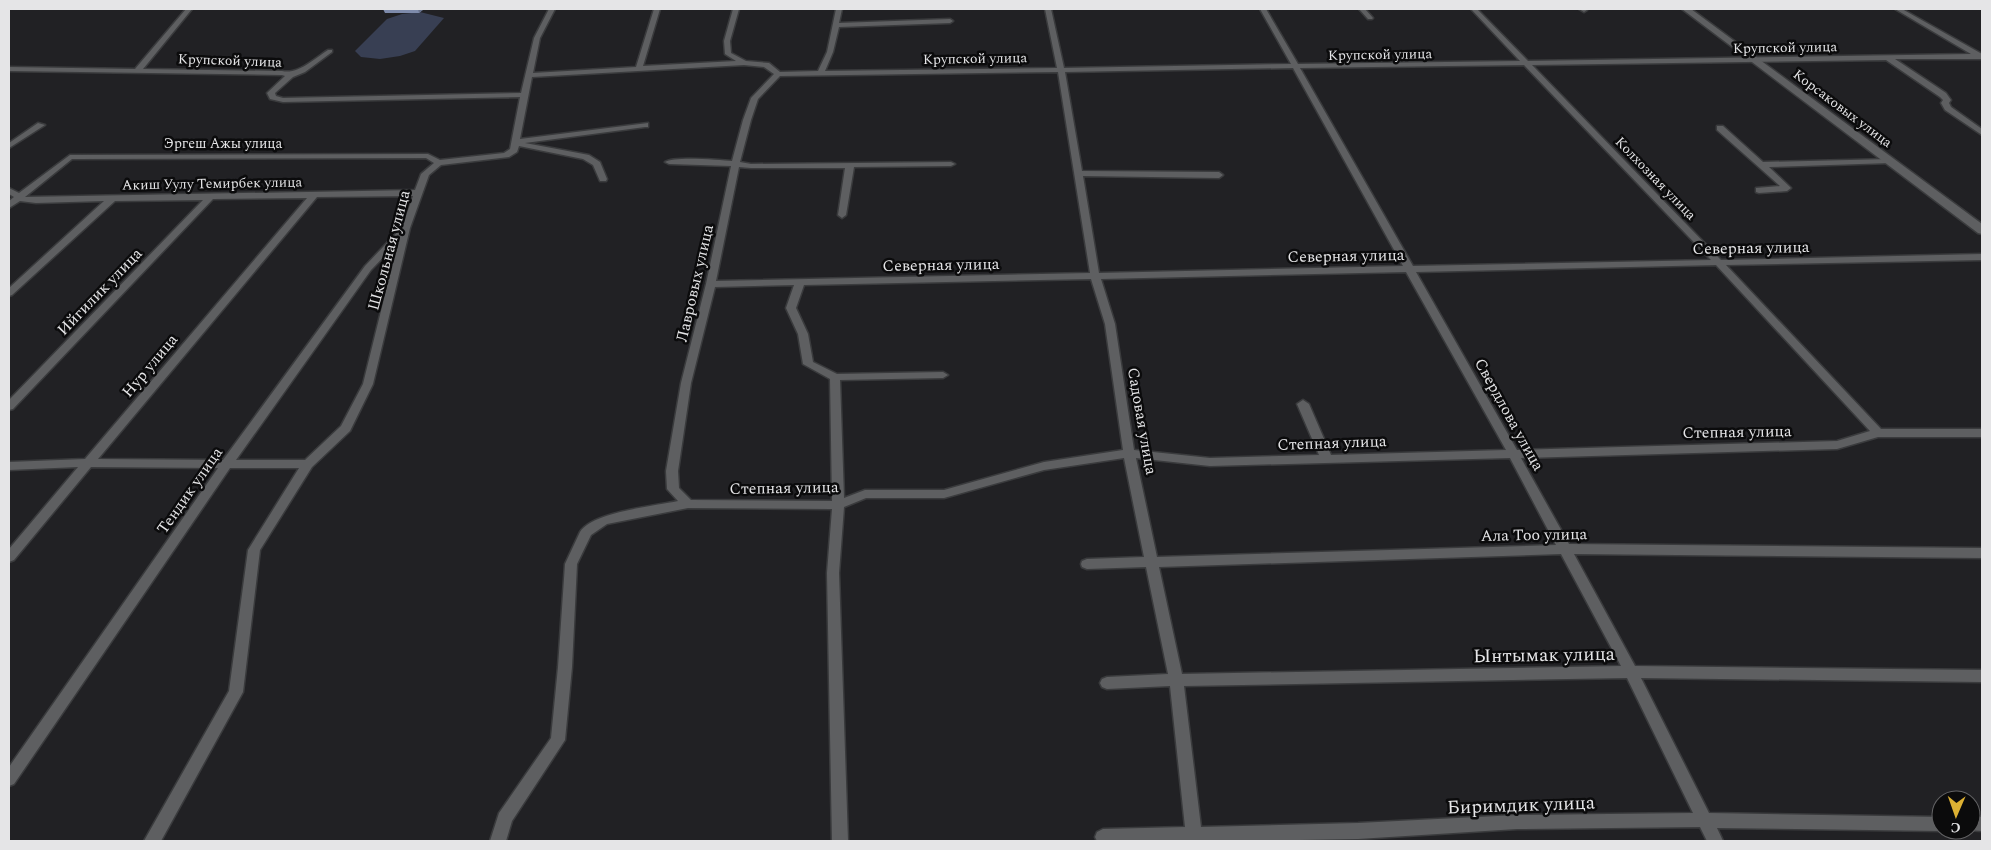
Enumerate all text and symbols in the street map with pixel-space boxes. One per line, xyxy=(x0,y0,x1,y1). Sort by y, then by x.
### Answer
street label: Крупской улица xyxy=(1733,36,1837,59)
street label: Крупской улица xyxy=(1328,43,1432,66)
street label: Крупской улица xyxy=(923,47,1027,70)
street label: Крупской улица xyxy=(177,48,283,73)
street label: Корсаковых улица xyxy=(1789,64,1897,153)
street label: Колхозная улица xyxy=(1610,132,1701,225)
street label: Эргеш Ажы улица xyxy=(164,133,283,154)
street label: Акиш Уулу Темирбек улица xyxy=(122,171,302,196)
street label: Школьная улица xyxy=(361,187,417,313)
street label: Лавровых улица xyxy=(670,222,720,344)
street label: Северная улица xyxy=(1692,235,1810,261)
street label: Ийгилик улица xyxy=(52,242,148,341)
street label: Северная улица xyxy=(1287,243,1405,269)
street label: Северная улица xyxy=(882,252,1000,278)
street label: Нур улица xyxy=(116,328,184,403)
street label: Свердлова улица xyxy=(1468,354,1550,475)
street label: Садовая улица xyxy=(1121,366,1163,477)
street label: Степная улица xyxy=(1682,419,1792,445)
street label: Степная улица xyxy=(1277,429,1387,457)
street label: Тендик улица xyxy=(151,442,229,539)
street label: Степная улица xyxy=(729,475,839,501)
street label: Ала Тоо улица xyxy=(1481,522,1588,548)
street label: Ынтымак улица xyxy=(1473,640,1616,671)
street label: Биримдик улица xyxy=(1447,788,1596,823)
north arrow xyxy=(1931,790,1981,840)
text: С xyxy=(1950,817,1961,838)

